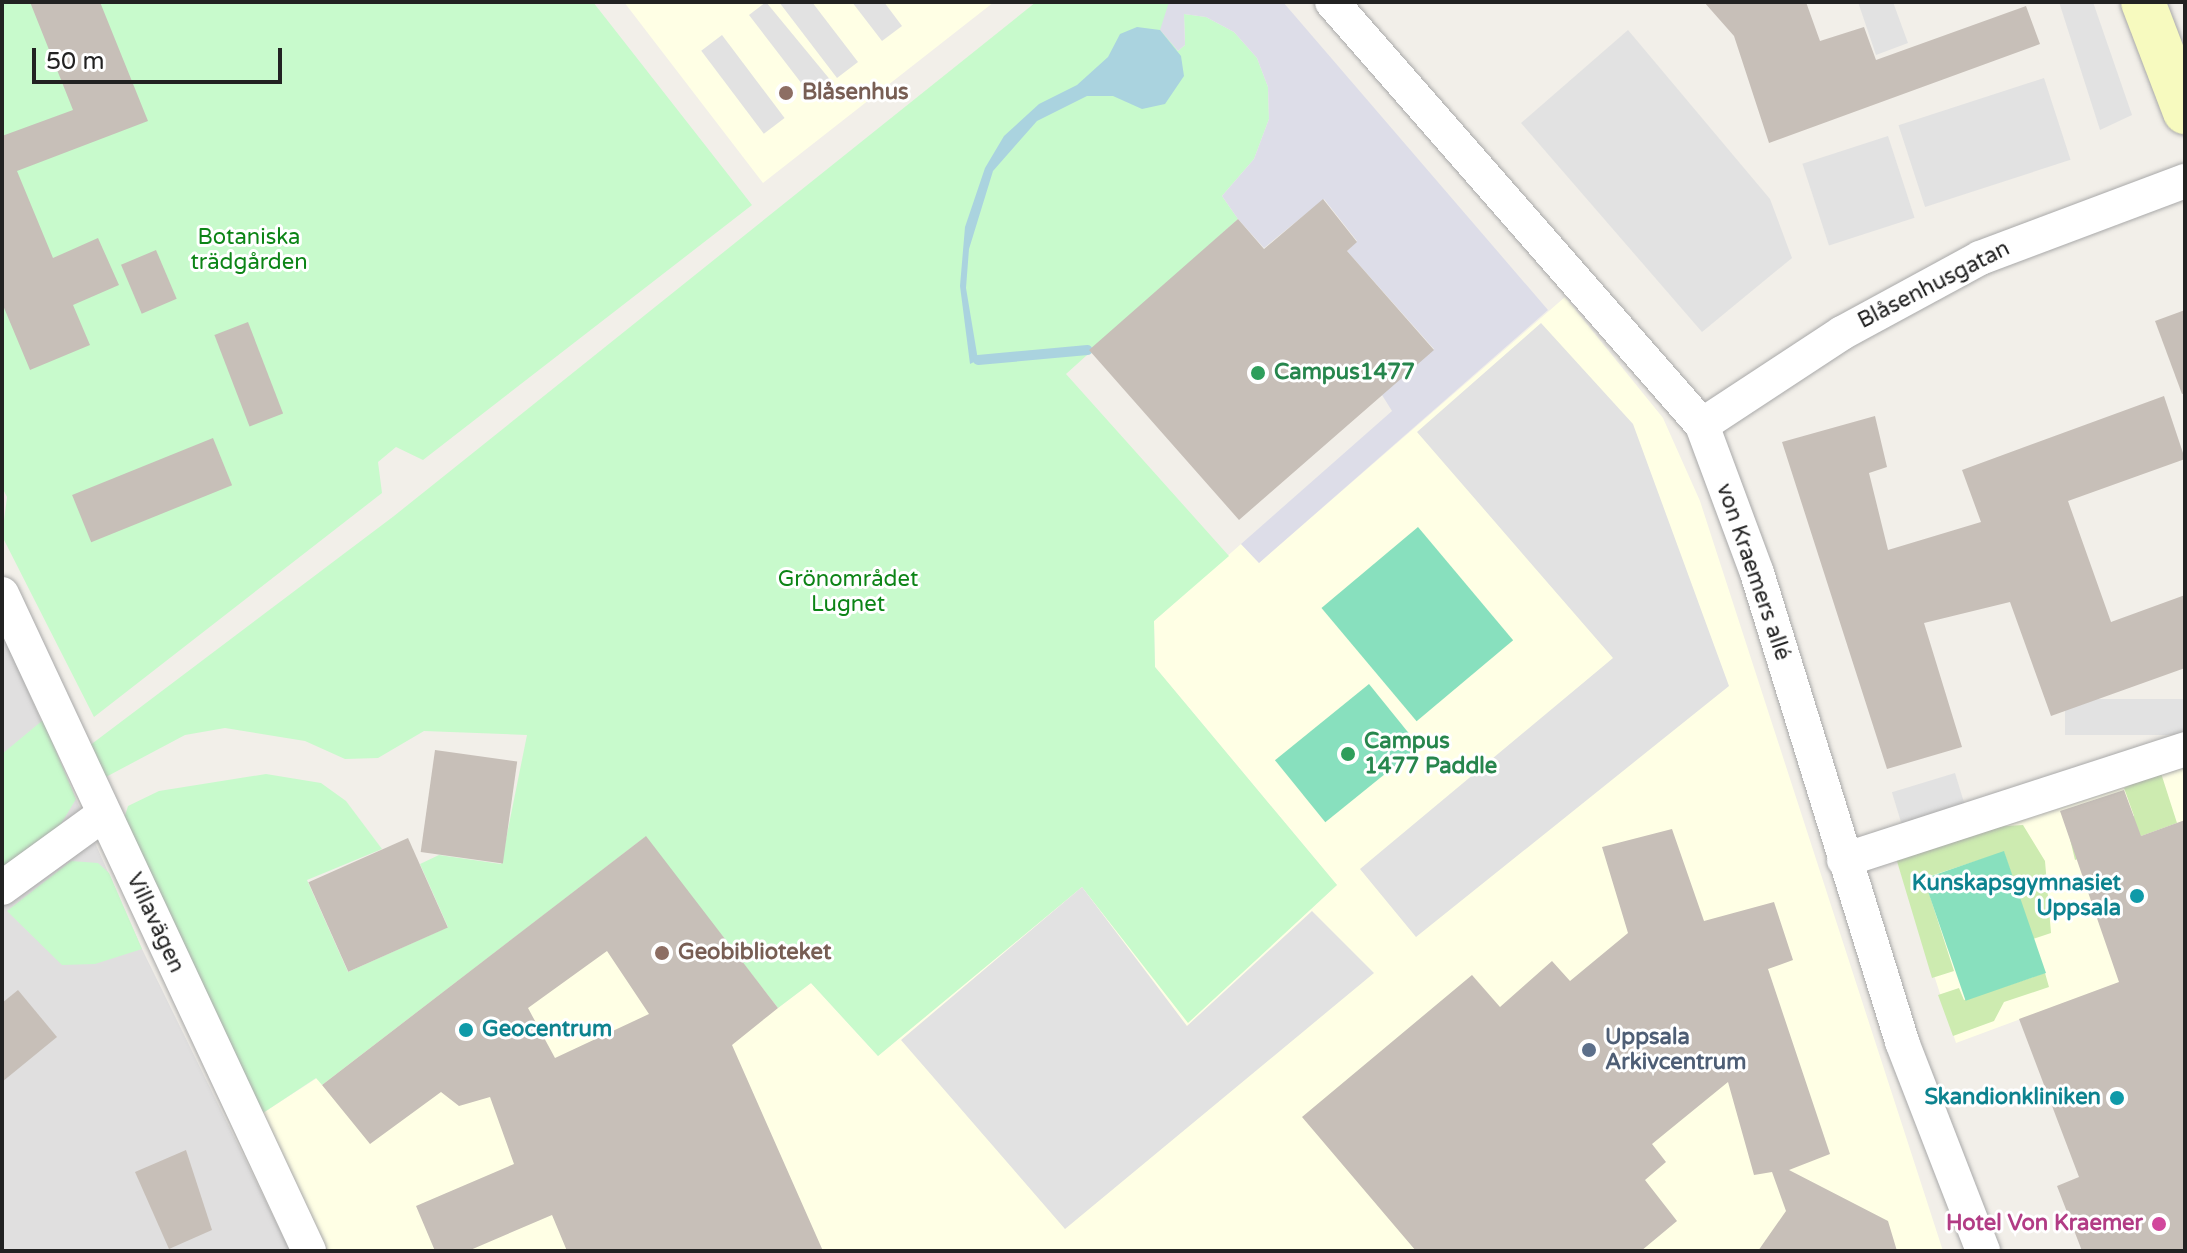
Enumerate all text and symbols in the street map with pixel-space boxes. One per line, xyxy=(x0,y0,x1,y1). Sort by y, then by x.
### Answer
scale bar xyxy=(36,32,286,82)
text: 50 m xyxy=(46,47,104,76)
place label: Blåsenhus xyxy=(802,80,909,106)
marker: Blåsenhus xyxy=(777,84,795,102)
park label: Botaniska trädgården xyxy=(190,224,308,276)
street label: Blåsenhusgatan xyxy=(1854,235,2014,335)
place label: Campus1477 xyxy=(1274,360,1415,386)
marker: Campus1477 xyxy=(1249,364,1267,382)
street label: von Kraemers allé xyxy=(1710,480,1796,664)
park label: Grönområdet Lugnet xyxy=(778,566,918,618)
place label: Campus 1477 Paddle xyxy=(1364,728,1497,780)
marker: Campus 1477 Paddle xyxy=(1339,745,1357,763)
street label: Villavägen xyxy=(120,869,190,977)
place label: Kunskapsgymnasiet Uppsala xyxy=(1912,870,2121,922)
marker: Kunskapsgymnasiet Uppsala xyxy=(2128,887,2146,905)
place label: Geobiblioteket xyxy=(678,940,831,966)
marker: Geobiblioteket xyxy=(653,944,671,962)
place label: Geocentrum xyxy=(482,1017,612,1043)
marker: Geocentrum xyxy=(457,1021,475,1039)
place label: Uppsala Arkivcentrum xyxy=(1605,1024,1746,1076)
marker: Uppsala Arkivcentrum xyxy=(1580,1041,1598,1059)
place label: Skandionkliniken xyxy=(1924,1085,2101,1111)
marker: Skandionkliniken xyxy=(2108,1089,2126,1107)
place label: Hotel Von Kraemer xyxy=(1946,1211,2143,1237)
marker: Hotel Von Kraemer xyxy=(2150,1215,2168,1233)

